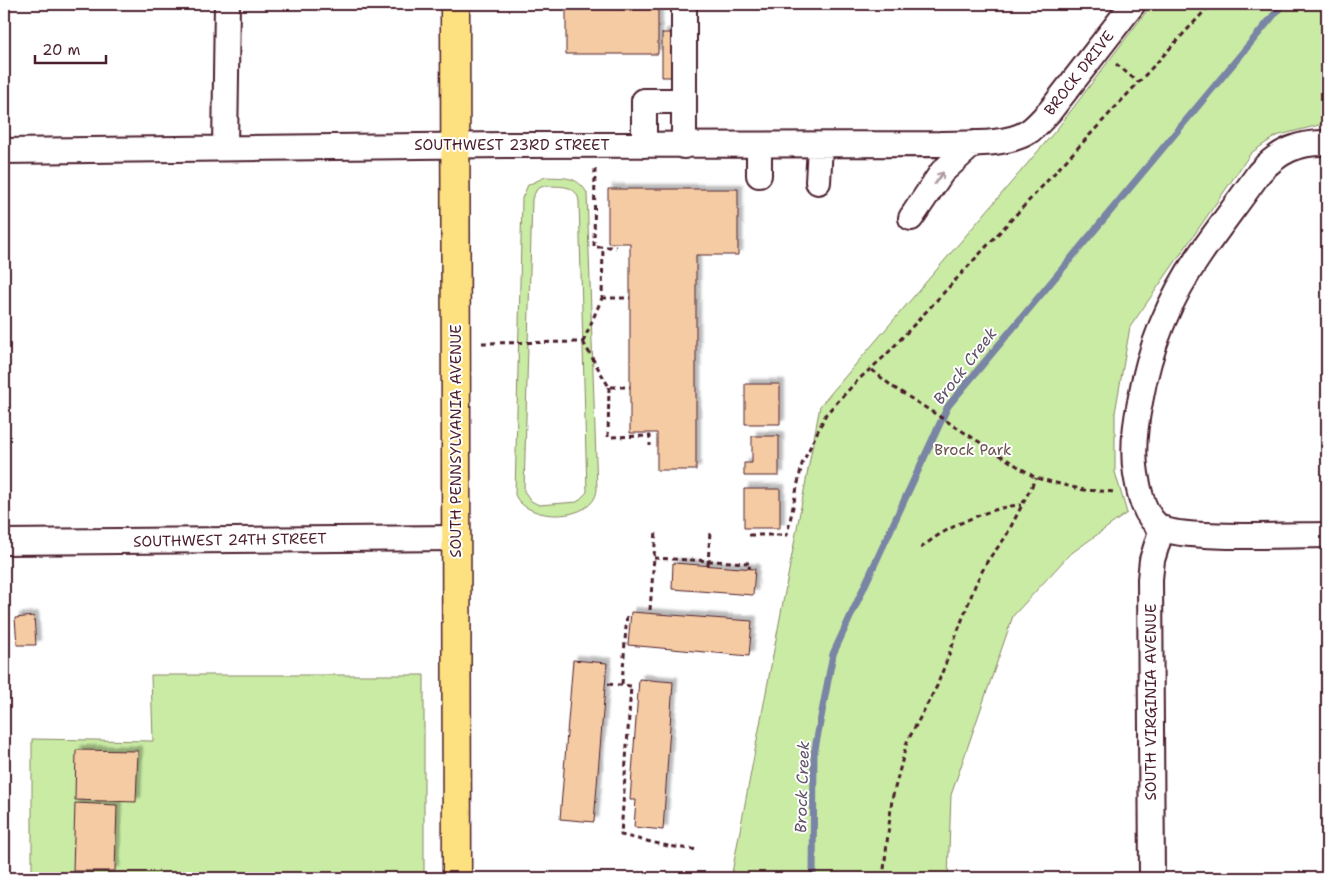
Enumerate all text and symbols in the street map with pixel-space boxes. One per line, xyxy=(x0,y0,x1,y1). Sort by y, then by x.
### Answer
street label: BROCK DRIVE xyxy=(1040,27,1118,119)
scale bar xyxy=(35,32,106,64)
text: 20 m xyxy=(42,40,81,60)
street label: SOUTHWEST 23RD STREET xyxy=(414,135,610,155)
one-way arrow xyxy=(933,172,944,185)
water label: Brock Creek xyxy=(928,323,1002,409)
street label: SOUTH PENNSYLVANIA AVENUE xyxy=(446,324,466,558)
park label: Brock Park xyxy=(934,440,1012,460)
street label: SOUTHWEST 24TH STREET xyxy=(133,528,327,552)
street label: SOUTH VIRGINIA AVENUE xyxy=(1141,604,1161,800)
water label: Brock Creek xyxy=(790,740,814,834)

